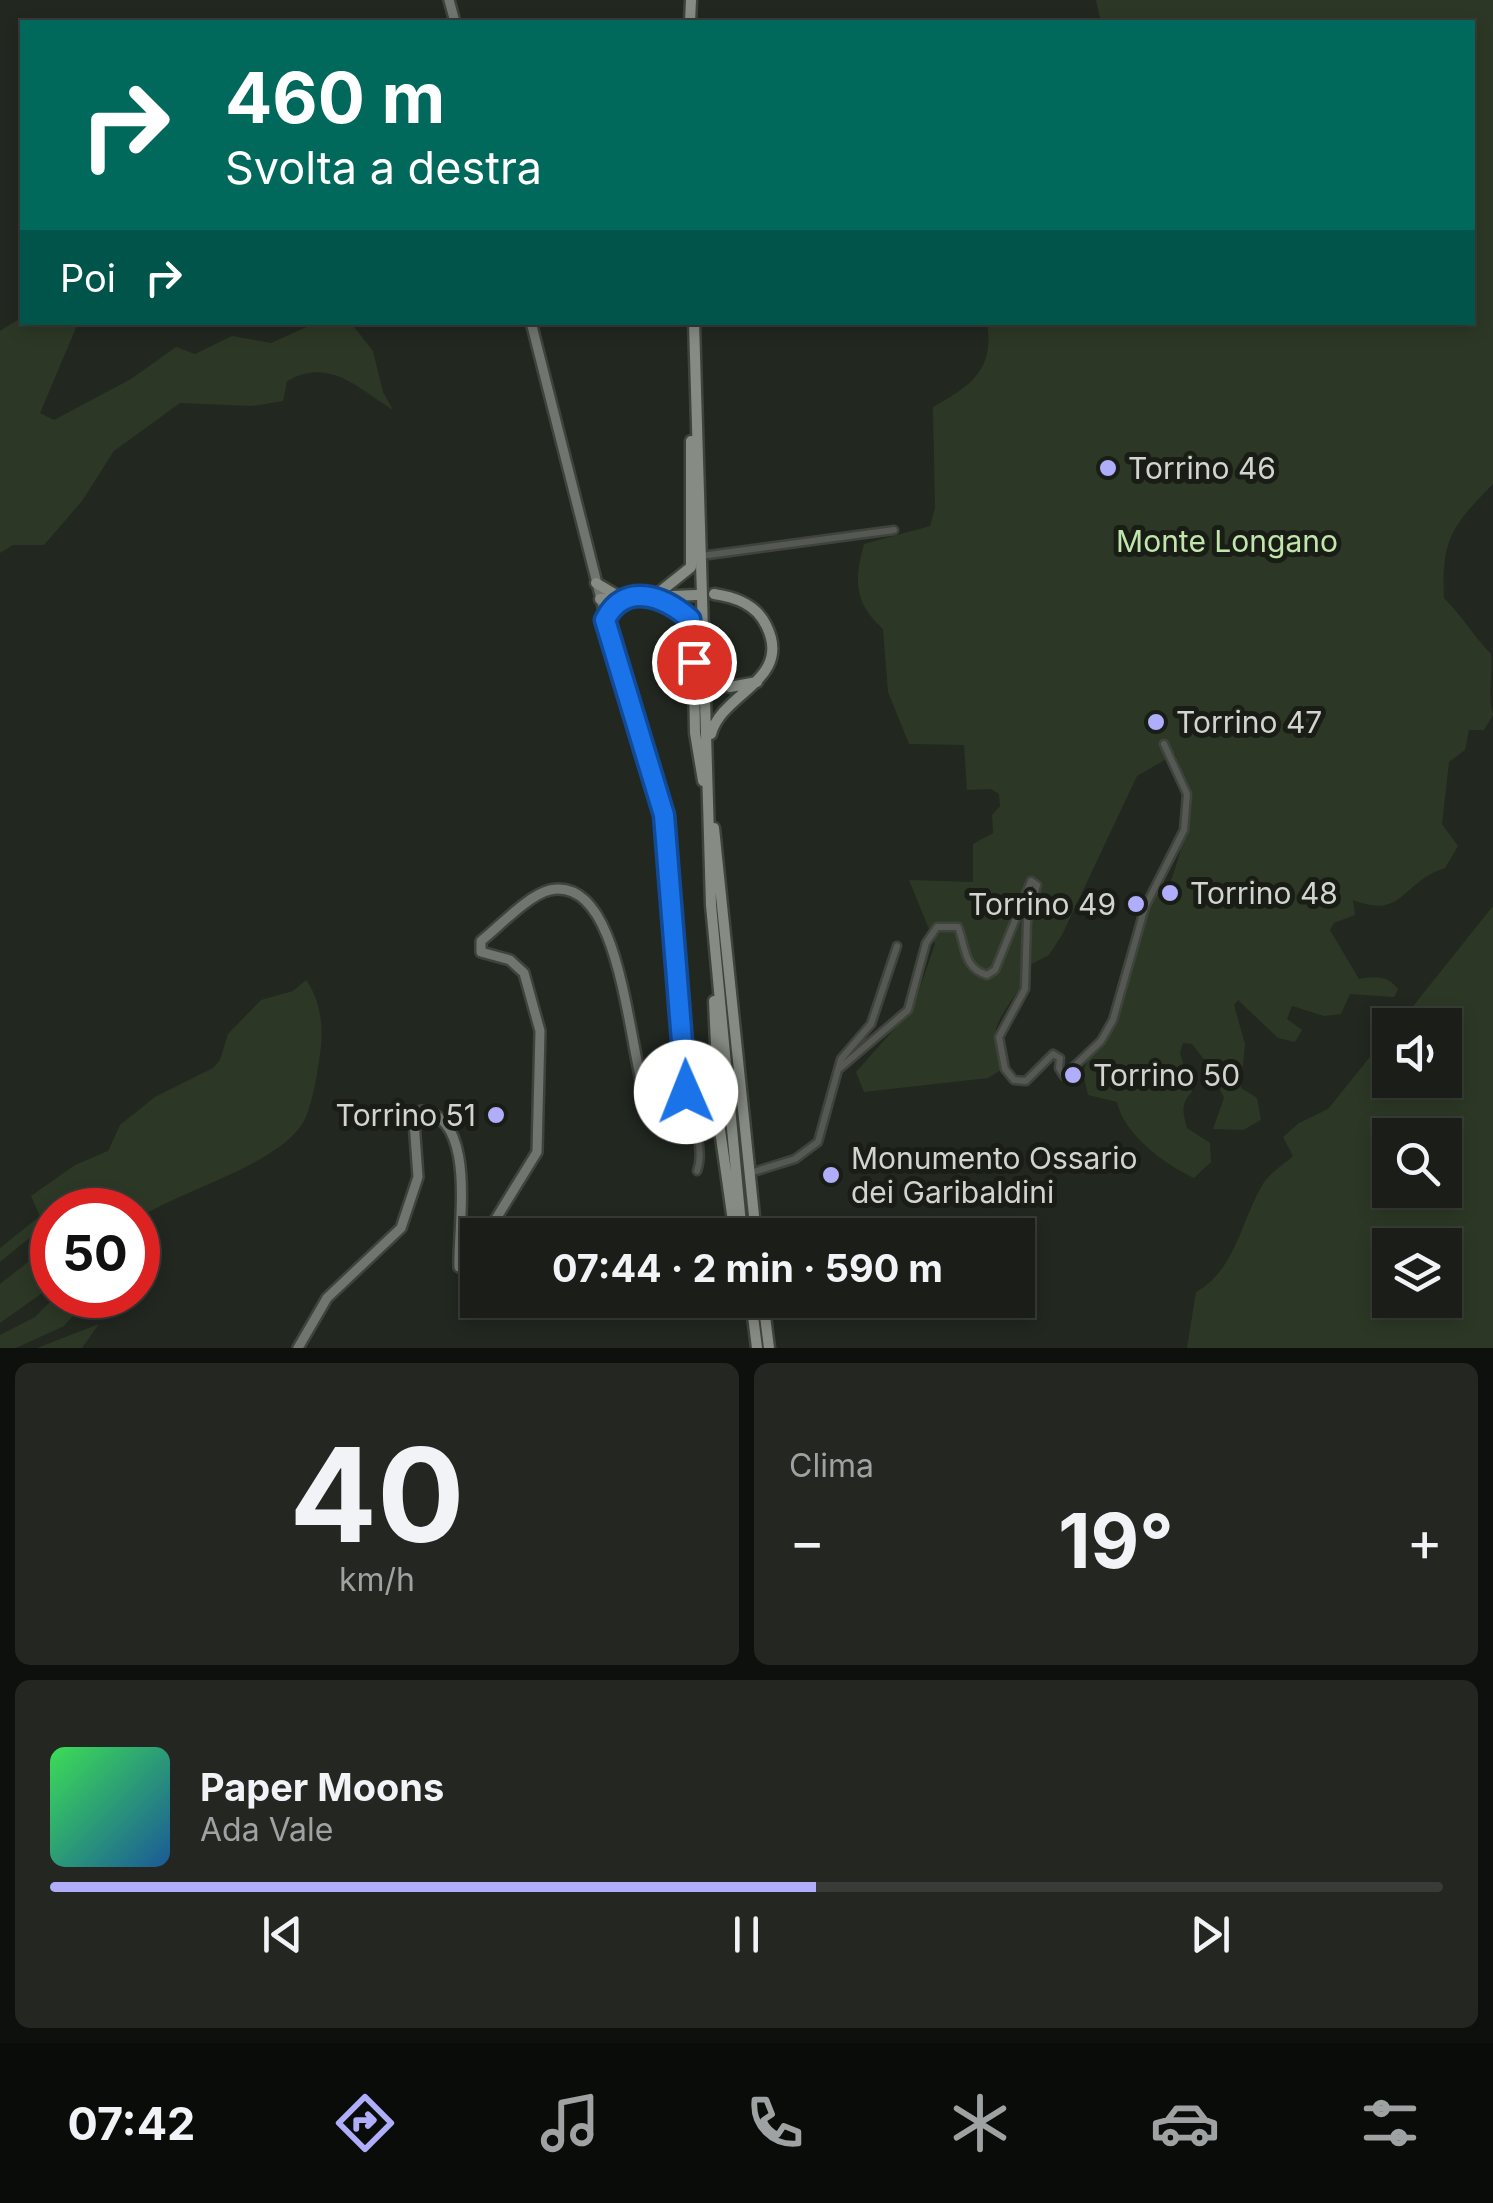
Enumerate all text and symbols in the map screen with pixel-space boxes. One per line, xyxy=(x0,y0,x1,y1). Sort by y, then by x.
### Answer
text: 460 m xyxy=(225,55,445,140)
icon: right xyxy=(60,60,190,190)
text: Svolta a destra xyxy=(225,140,542,195)
icon: right xyxy=(136,250,191,305)
text: Poi xyxy=(60,255,116,301)
place label: Torrino 46 xyxy=(1128,450,1276,486)
marker: Torrino 46 xyxy=(1097,457,1119,479)
park label: Monte Longano xyxy=(1116,523,1338,559)
pin xyxy=(652,620,737,705)
icon: arrive xyxy=(667,635,722,690)
place label: Torrino 47 xyxy=(1176,704,1322,740)
marker: Torrino 47 xyxy=(1145,711,1167,733)
place label: Torrino 48 xyxy=(1190,875,1338,911)
marker: Torrino 48 xyxy=(1159,882,1181,904)
place label: Torrino 49 xyxy=(968,886,1116,922)
marker: Torrino 49 xyxy=(1125,893,1147,915)
map controls xyxy=(1372,1008,1462,1318)
button: sound xyxy=(1372,1008,1462,1098)
position arrow xyxy=(634,1040,738,1144)
place label: Torrino 50 xyxy=(1093,1057,1240,1093)
marker: Torrino 50 xyxy=(1062,1064,1084,1086)
place label: Torrino 51 xyxy=(336,1097,476,1133)
marker: Torrino 51 xyxy=(485,1104,507,1126)
button: search xyxy=(1372,1118,1462,1208)
place label: Monumento Ossario dei Garibaldini xyxy=(851,1140,1137,1210)
marker: Monumento Ossario dei Garibaldini xyxy=(820,1164,842,1186)
speed limit sign: 50 xyxy=(30,1188,160,1318)
button: layers xyxy=(1372,1228,1462,1318)
text: 07:44 · 2 min · 590 m xyxy=(552,1245,943,1291)
text: 40 xyxy=(289,1416,465,1573)
text: Clima xyxy=(789,1446,874,1485)
text: 19° xyxy=(1058,1495,1174,1586)
text: − xyxy=(789,1508,825,1574)
text: + xyxy=(1407,1508,1443,1574)
text: km/h xyxy=(339,1560,415,1599)
text: Paper Moons xyxy=(200,1764,444,1810)
text: Ada Vale xyxy=(200,1810,333,1849)
icon: previous xyxy=(255,1907,310,1962)
icon: pause xyxy=(719,1907,774,1962)
icon: next xyxy=(1183,1907,1238,1962)
icon: directions xyxy=(330,2088,400,2158)
icon: music xyxy=(535,2088,605,2158)
icon: phone xyxy=(740,2088,810,2158)
icon: climate xyxy=(945,2088,1015,2158)
icon: car xyxy=(1150,2088,1220,2158)
icon: filters xyxy=(1355,2088,1425,2158)
text: 07:42 xyxy=(68,2096,195,2151)

